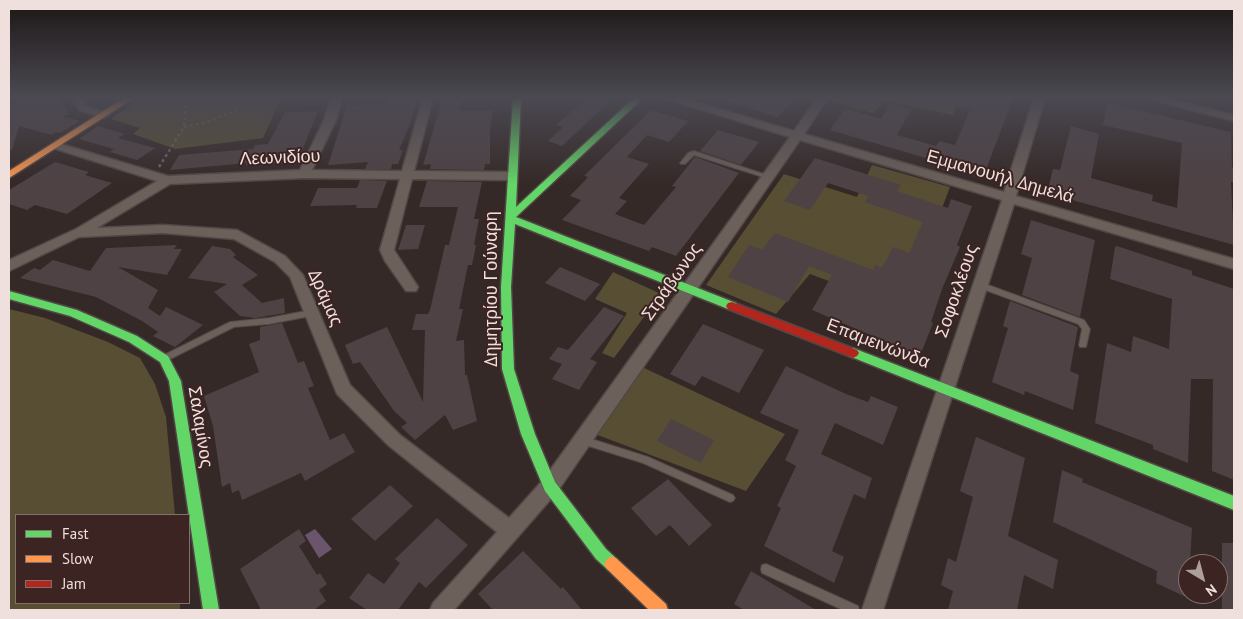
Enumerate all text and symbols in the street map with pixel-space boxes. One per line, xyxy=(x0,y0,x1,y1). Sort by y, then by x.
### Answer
street label: Λεωνιδίου xyxy=(239,146,321,170)
street label: Εμμανουήλ Δημελά xyxy=(924,146,1076,208)
street label: Δημητρίου Γούναρη xyxy=(481,211,503,367)
street label: Στράβωνος xyxy=(637,239,707,325)
street label: Σοφοκλέους xyxy=(931,241,983,341)
street label: Δράμας xyxy=(303,266,347,330)
street label: Επαμεινώνδα xyxy=(823,314,933,374)
street label: Σαλαμίνος xyxy=(183,385,217,469)
legend xyxy=(15,514,190,604)
text: Fast xyxy=(62,524,89,543)
text: Slow xyxy=(62,549,93,568)
north arrow xyxy=(1178,554,1228,604)
text: Jam xyxy=(62,574,86,593)
text: N xyxy=(1202,580,1221,600)

